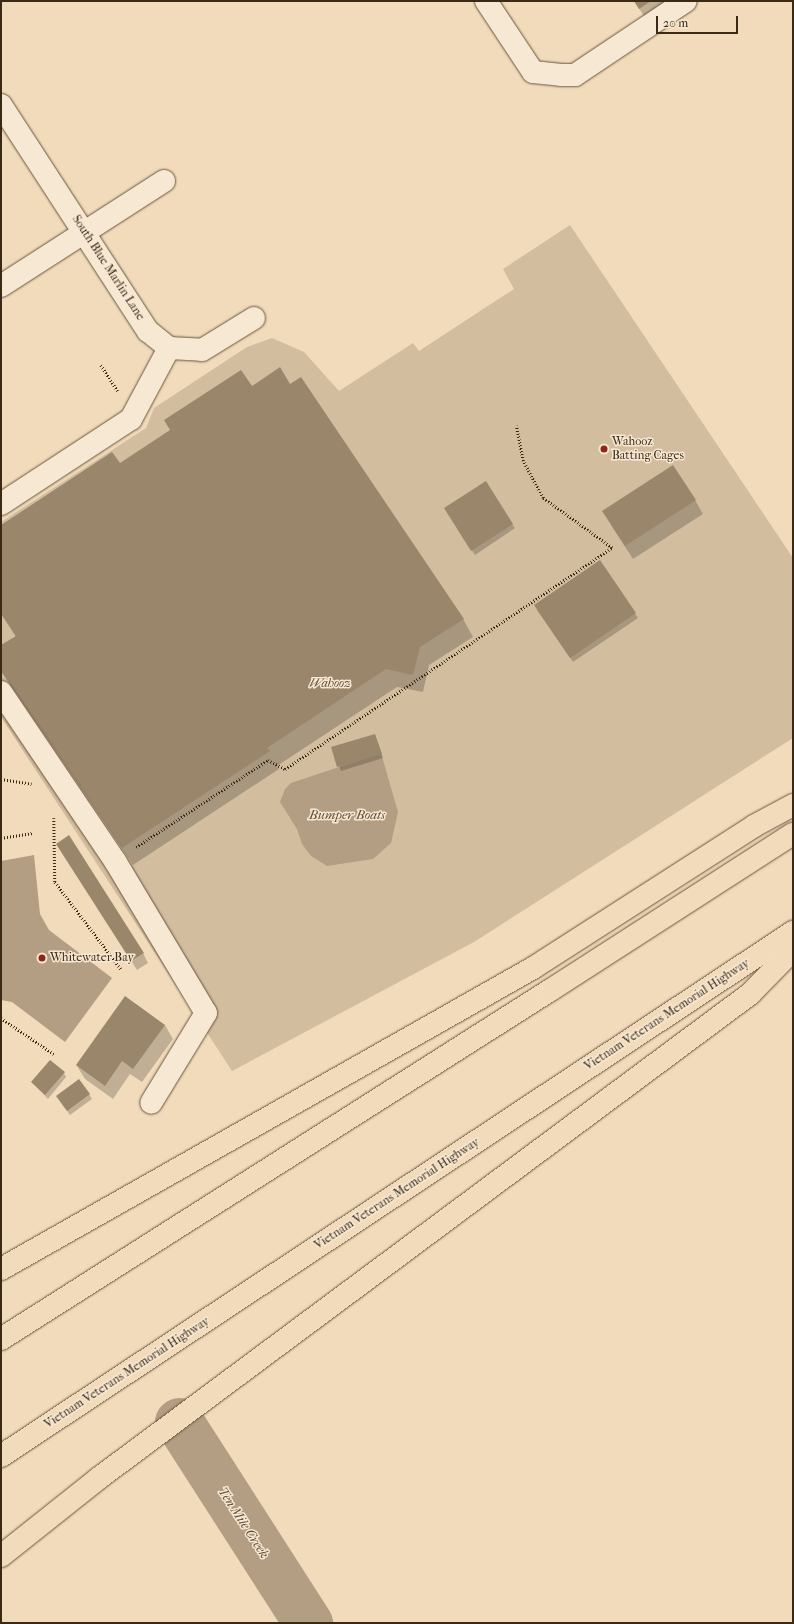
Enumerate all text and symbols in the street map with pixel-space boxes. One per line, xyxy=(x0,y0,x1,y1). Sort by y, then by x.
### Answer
scale bar xyxy=(658,8,740,34)
text: 20 m xyxy=(663,16,688,30)
street label: South Blue Marlin Lane xyxy=(69,213,147,323)
place label: Wahooz Batting Cages xyxy=(612,435,684,463)
marker: Wahooz Batting Cages xyxy=(599,444,609,454)
park label: Wahooz xyxy=(309,677,351,691)
water label: Bumper Boats xyxy=(309,807,385,823)
place label: Whitewater Bay xyxy=(50,951,134,965)
marker: Whitewater Bay xyxy=(37,953,47,963)
street label: Vietnam Veterans Memorial Highway xyxy=(582,956,752,1074)
street label: Vietnam Veterans Memorial Highway xyxy=(312,1135,482,1253)
street label: Vietnam Veterans Memorial Highway xyxy=(42,1314,212,1432)
water label: Ten Mile Creek xyxy=(214,1484,272,1562)

